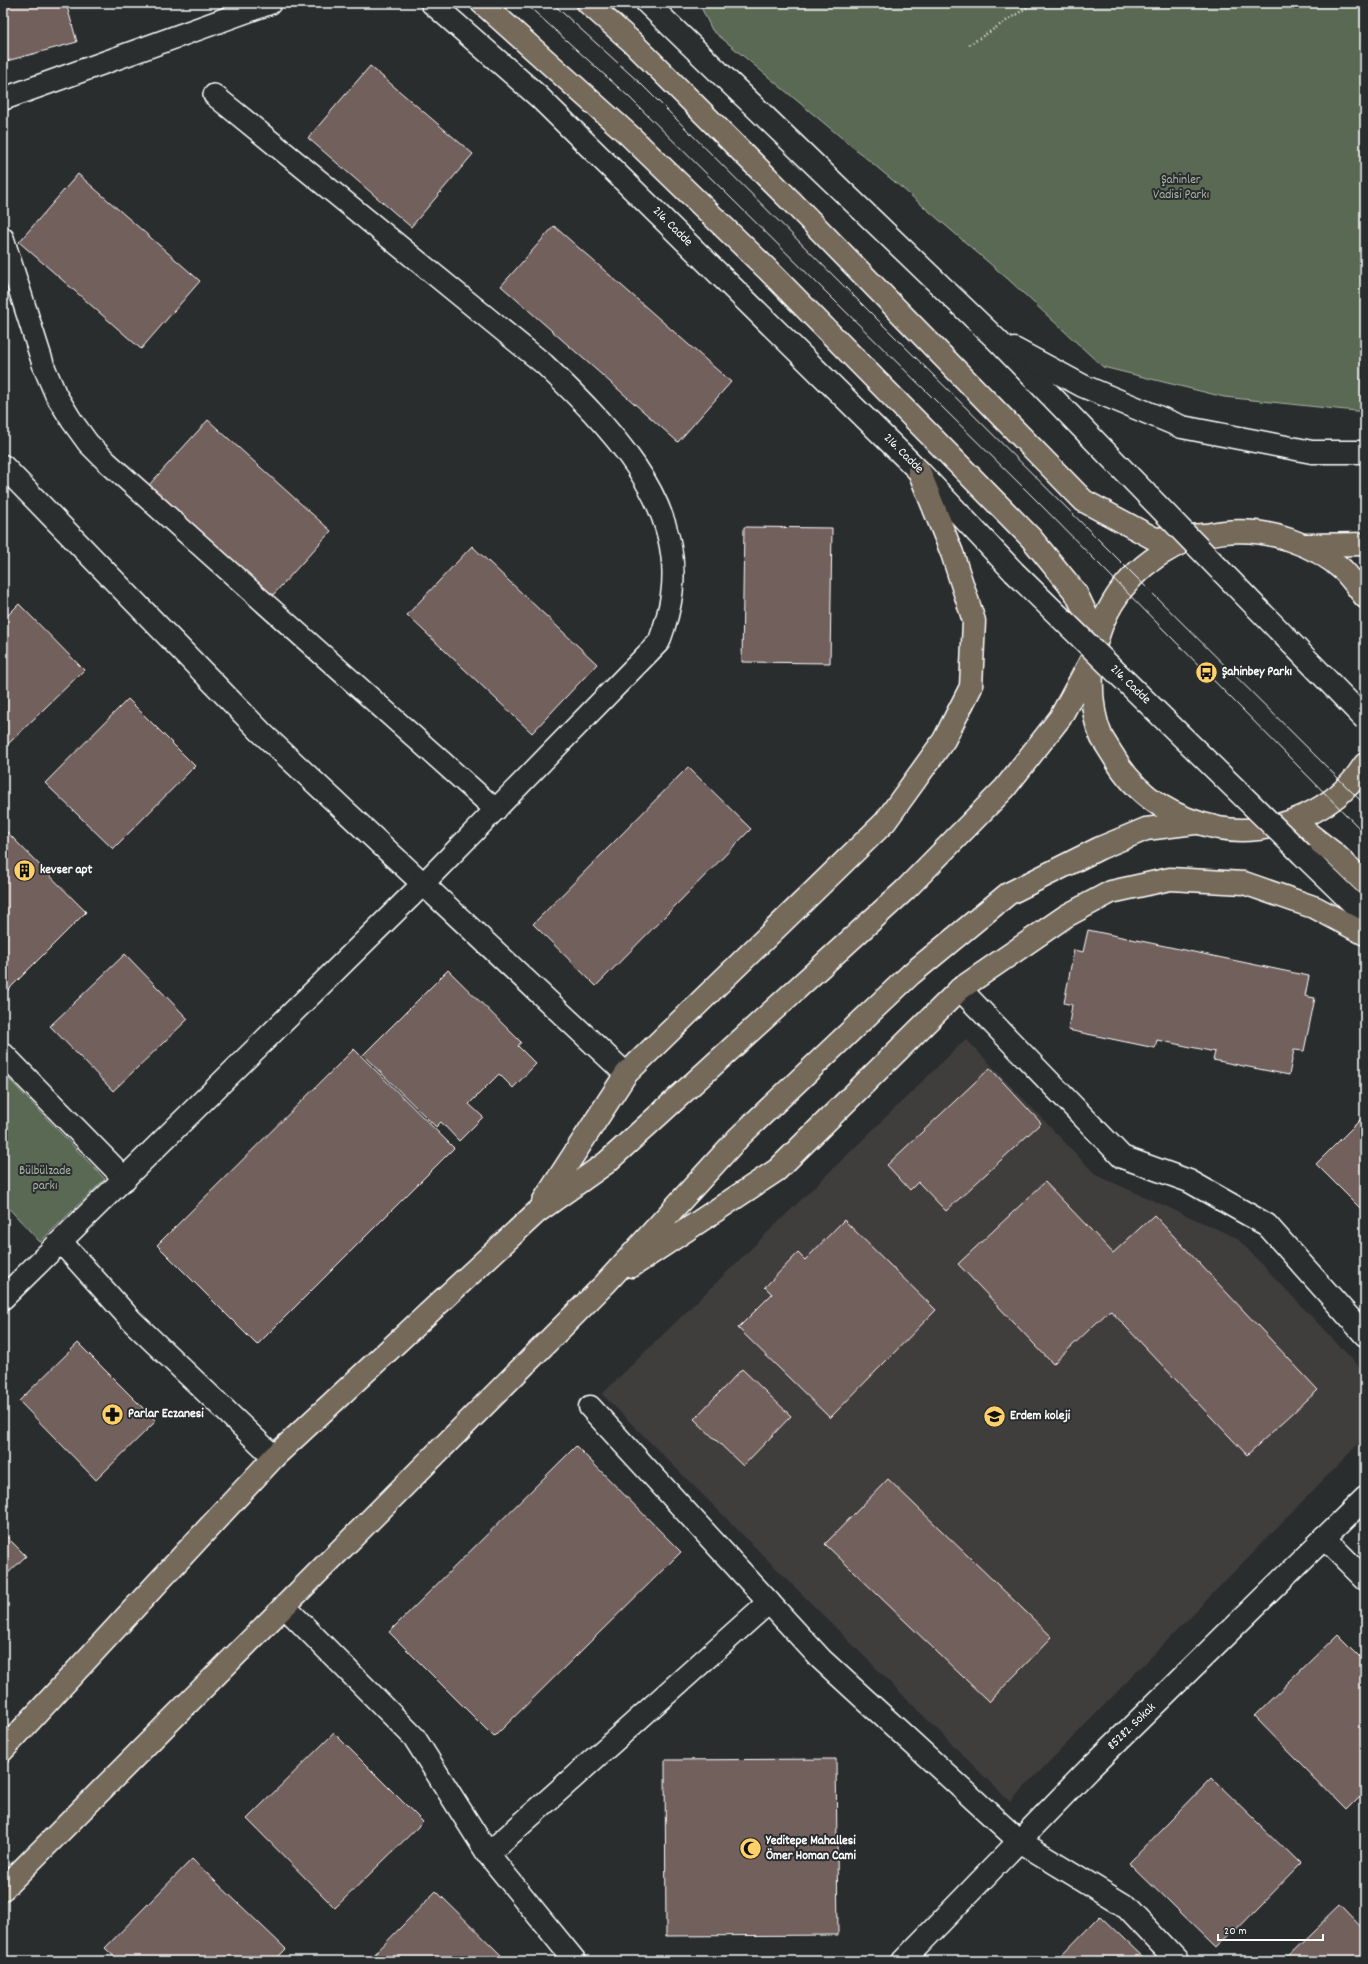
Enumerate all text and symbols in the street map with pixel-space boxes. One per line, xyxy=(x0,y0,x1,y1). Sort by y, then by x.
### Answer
park label: Şahinler Vadisi Parkı xyxy=(1153,171,1209,205)
street label: 216. Cadde xyxy=(647,202,697,252)
street label: 216. Cadde xyxy=(878,429,928,479)
bus stop icon: Şahinbey Parkı xyxy=(1193,659,1219,685)
street label: 216. Cadde xyxy=(1105,661,1155,710)
place label: Şahinbey Parkı xyxy=(1222,663,1293,682)
building icon: kevser apt xyxy=(11,857,37,883)
place label: kevser apt xyxy=(40,861,93,880)
park label: Bülbülzade parkı xyxy=(19,1162,71,1196)
pharmacy icon: Parlar Eczanesi xyxy=(99,1401,125,1427)
school or university icon: Erdem koleji xyxy=(981,1403,1007,1429)
place label: Parlar Eczanesi xyxy=(128,1405,204,1424)
place label: Erdem koleji xyxy=(1010,1407,1071,1426)
street label: 85282. Sokak xyxy=(1103,1699,1161,1755)
place label: Yeditepe Mahallesi Ömer Homan Cami xyxy=(765,1832,856,1866)
mosque icon: Yeditepe Mahallesi Ömer Homan Cami xyxy=(738,1835,764,1861)
scale bar xyxy=(1218,1916,1323,1942)
text: 20 m xyxy=(1224,1923,1247,1940)

